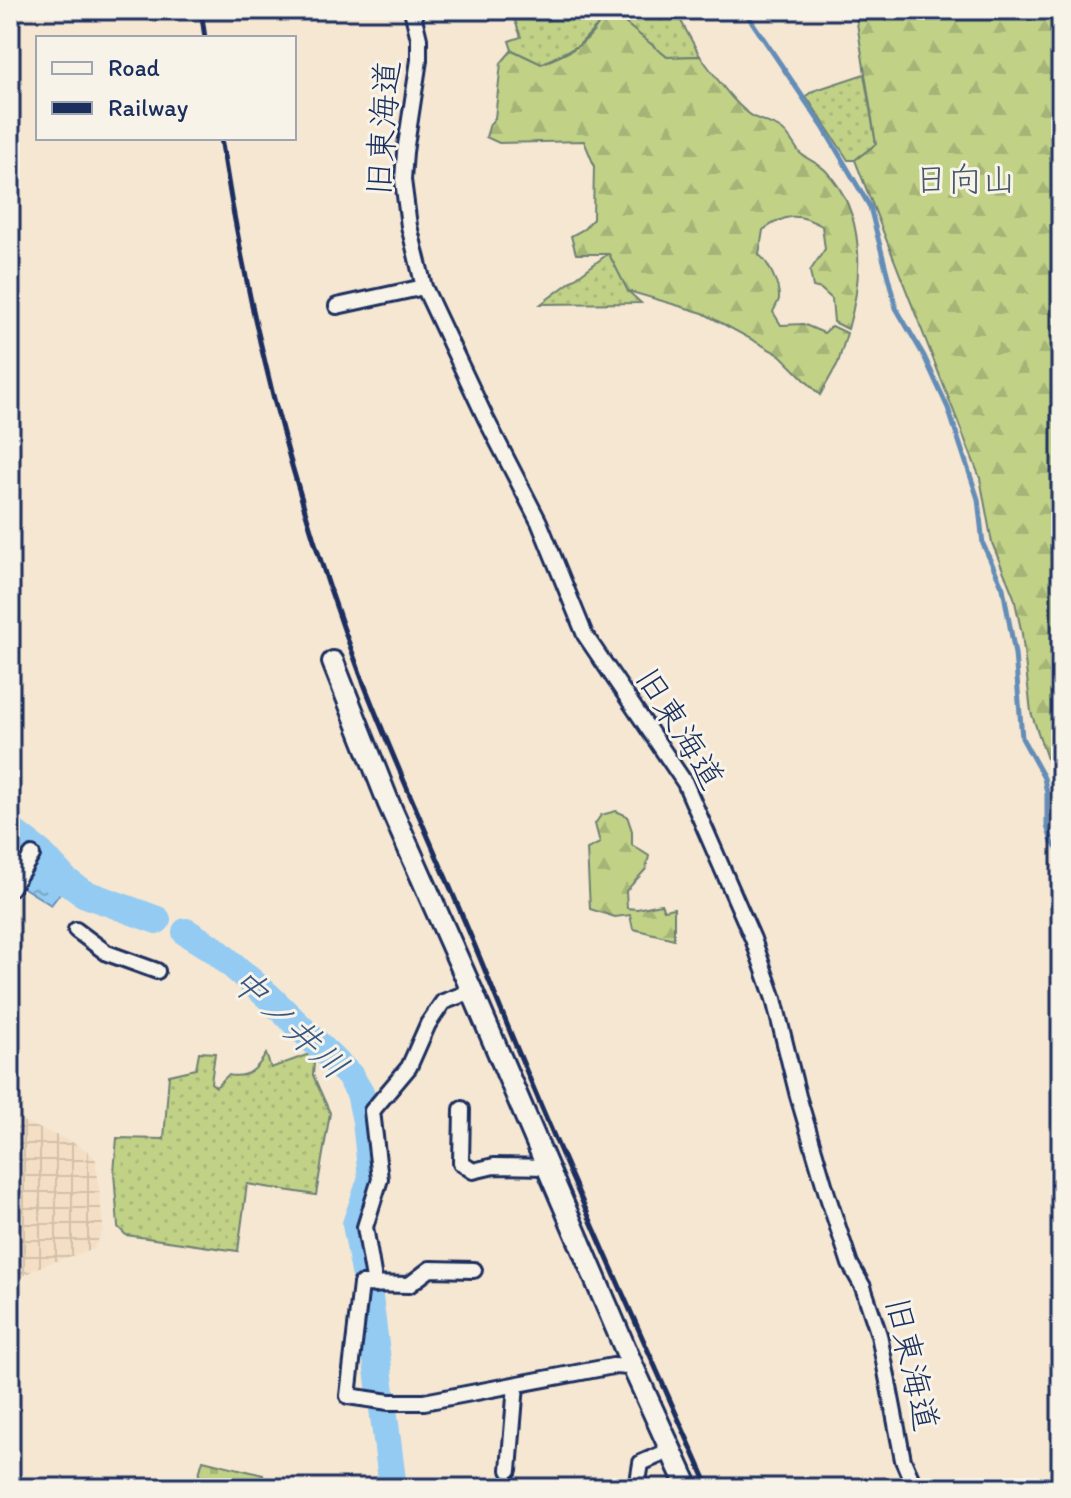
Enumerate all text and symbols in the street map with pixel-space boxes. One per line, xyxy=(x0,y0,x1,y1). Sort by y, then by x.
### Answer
legend xyxy=(36,36,296,140)
text: Road xyxy=(108,53,160,82)
street label: 旧東海道 xyxy=(358,59,408,197)
text: Railway xyxy=(108,93,189,122)
park label: 日向山 xyxy=(914,159,1016,200)
street label: 旧東海道 xyxy=(627,659,733,797)
water label: 中ノ井川 xyxy=(223,958,357,1088)
street label: 旧東海道 xyxy=(877,1293,947,1435)

